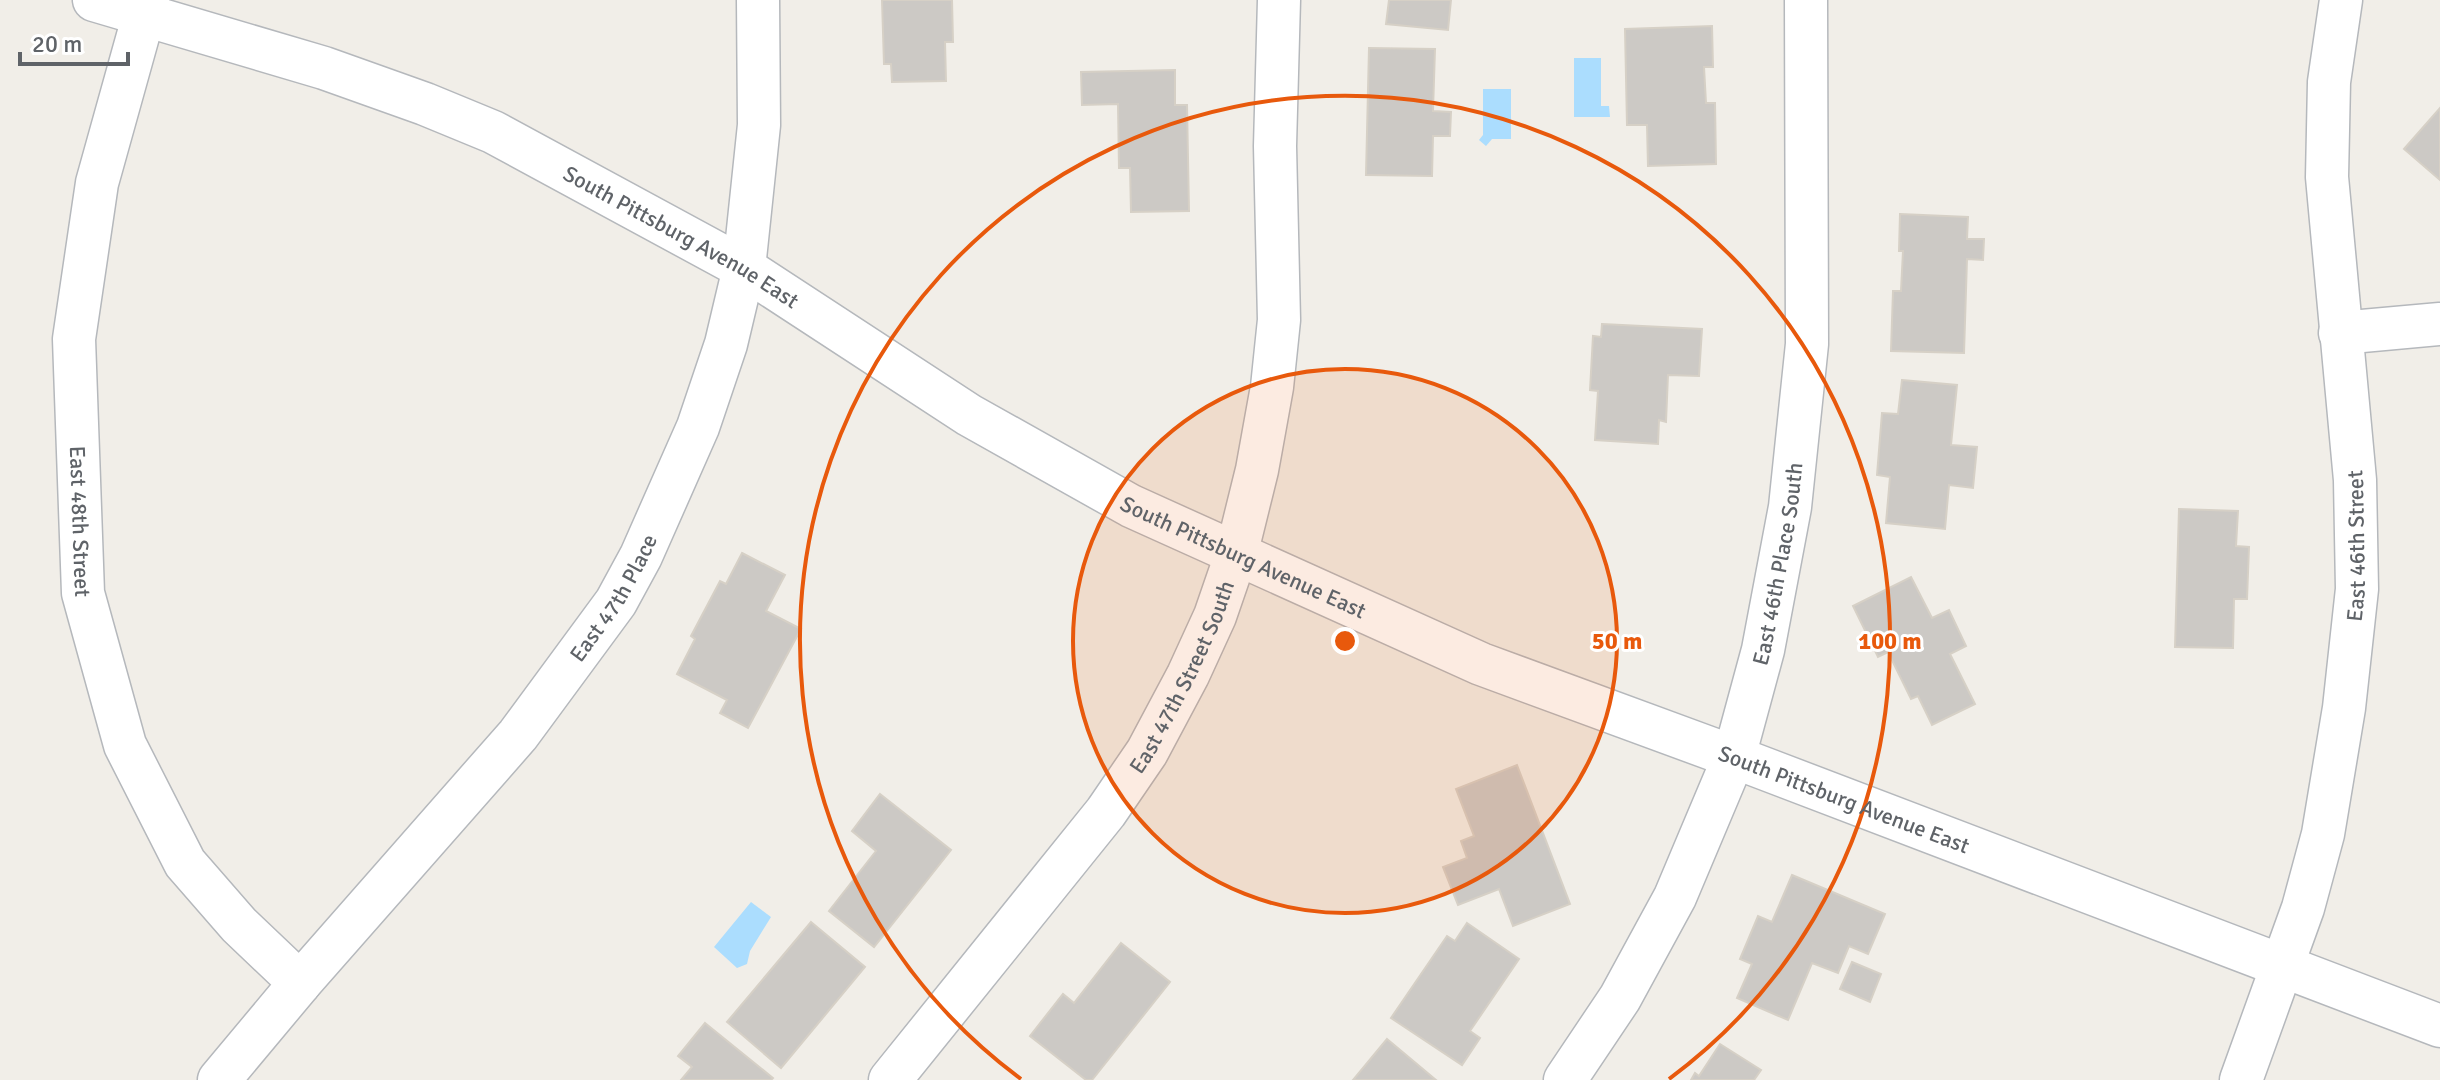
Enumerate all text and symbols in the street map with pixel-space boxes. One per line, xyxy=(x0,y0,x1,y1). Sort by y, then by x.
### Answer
scale bar xyxy=(20,16,128,66)
text: 20 m xyxy=(32,29,82,59)
street label: South Pittsburg Avenue East xyxy=(559,159,804,314)
street label: East 48th Street xyxy=(64,445,97,598)
street label: East 46th Place South xyxy=(1746,461,1808,668)
street label: East 46th Street xyxy=(2340,469,2370,623)
street label: South Pittsburg Avenue East xyxy=(1116,489,1371,624)
street label: East 47th Place xyxy=(563,530,662,667)
street label: East 47th Street South xyxy=(1123,577,1240,778)
text: 50 m xyxy=(1592,626,1642,656)
text: 100 m xyxy=(1858,626,1922,656)
centre of rings xyxy=(1331,627,1359,655)
street label: South Pittsburg Avenue East xyxy=(1715,739,1974,859)

